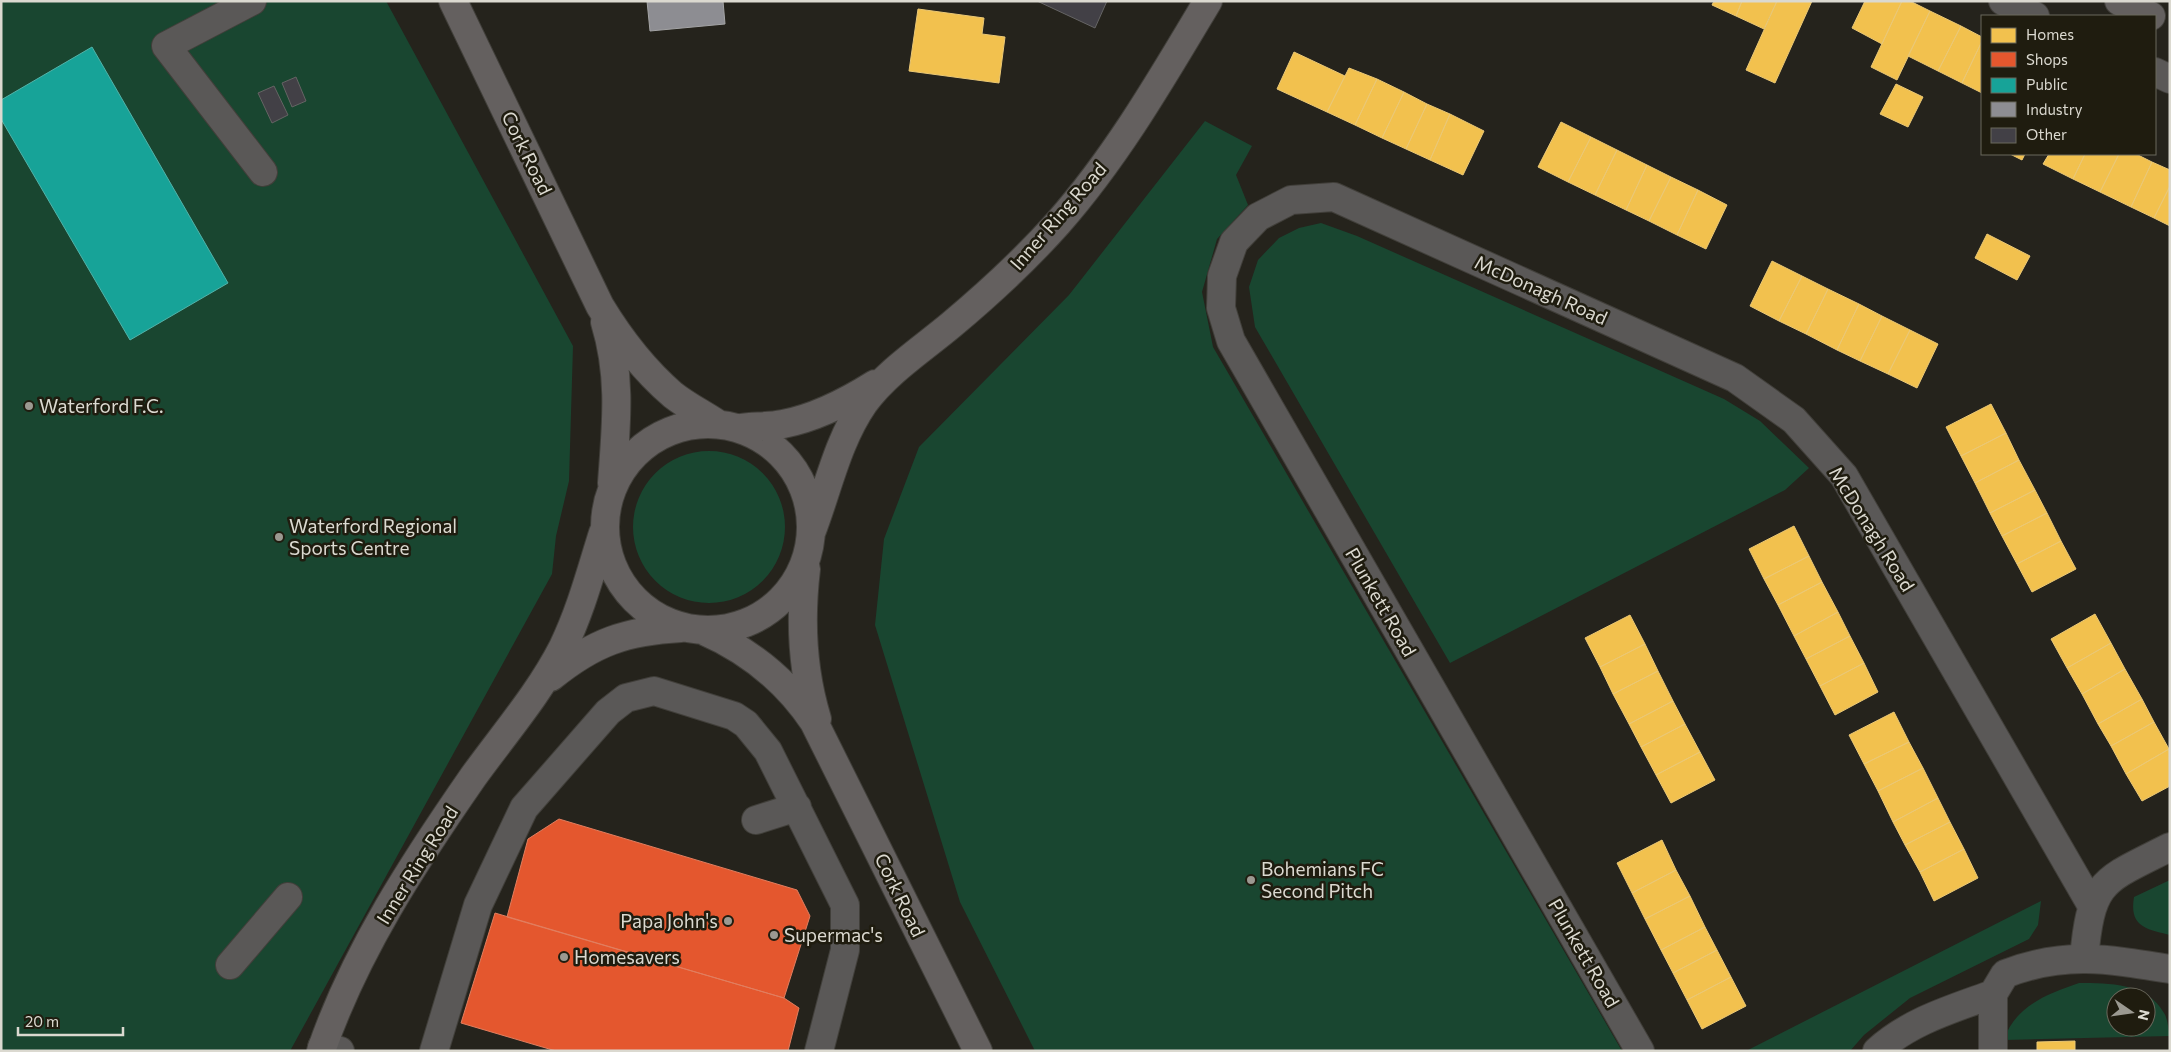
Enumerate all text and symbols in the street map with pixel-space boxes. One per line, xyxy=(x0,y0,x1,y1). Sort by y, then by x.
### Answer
legend xyxy=(1981,15,2156,155)
text: Homes xyxy=(2026,25,2074,43)
text: Shops xyxy=(2026,50,2068,68)
text: Public xyxy=(2026,75,2068,93)
text: Industry xyxy=(2026,100,2083,118)
street label: Cork Road xyxy=(497,107,558,198)
text: Other xyxy=(2026,125,2067,143)
street label: Inner Ring Road xyxy=(1005,157,1111,274)
street label: McDonagh Road xyxy=(1471,250,1611,329)
place label: Waterford F.C. xyxy=(39,394,164,417)
marker: Waterford F.C. xyxy=(23,400,35,412)
street label: McDonagh Road xyxy=(1825,462,1920,595)
place label: Waterford Regional Sports Centre xyxy=(289,514,457,559)
marker: Waterford Regional Sports Centre xyxy=(273,531,285,543)
street label: Plunkett Road xyxy=(1341,543,1422,660)
street label: Inner Ring Road xyxy=(371,801,462,928)
street label: Cork Road xyxy=(870,849,931,940)
place label: Bohemians FC Second Pitch xyxy=(1261,857,1384,902)
marker: Bohemians FC Second Pitch xyxy=(1245,874,1257,886)
street label: Plunkett Road xyxy=(1544,894,1625,1011)
place label: Papa John's xyxy=(620,909,718,932)
marker: Papa John's xyxy=(722,915,734,927)
place label: Supermac's xyxy=(784,923,883,946)
marker: Supermac's xyxy=(768,929,780,941)
place label: Homesavers xyxy=(574,945,680,968)
marker: Homesavers xyxy=(558,951,570,963)
north arrow xyxy=(2106,987,2156,1037)
scale bar xyxy=(18,1004,122,1036)
text: N xyxy=(2135,1008,2154,1022)
text: 20 m xyxy=(25,1012,59,1030)

